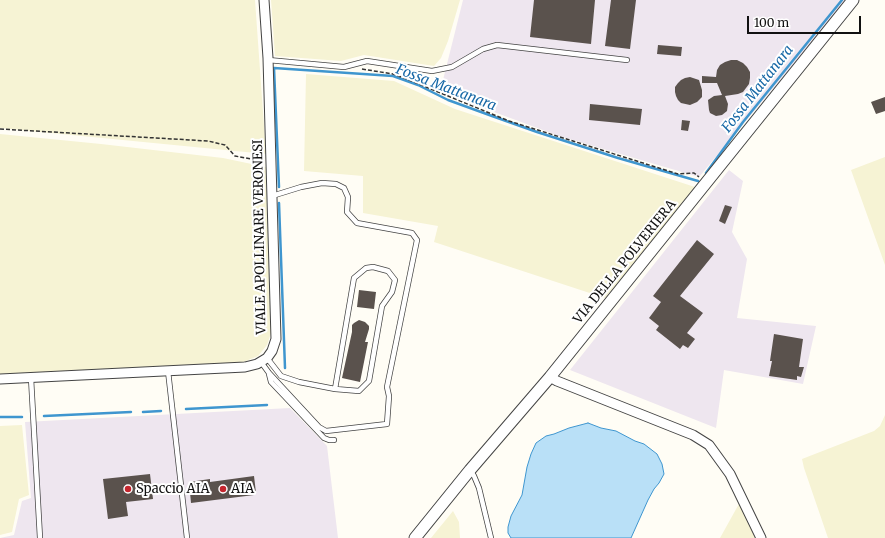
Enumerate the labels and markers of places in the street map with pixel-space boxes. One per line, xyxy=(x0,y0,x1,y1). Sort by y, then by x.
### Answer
place label: Spaccio AIA xyxy=(136,481,210,497)
place label: AIA xyxy=(231,481,254,497)
marker: Spaccio AIA xyxy=(123,484,133,494)
marker: AIA xyxy=(218,484,228,494)

